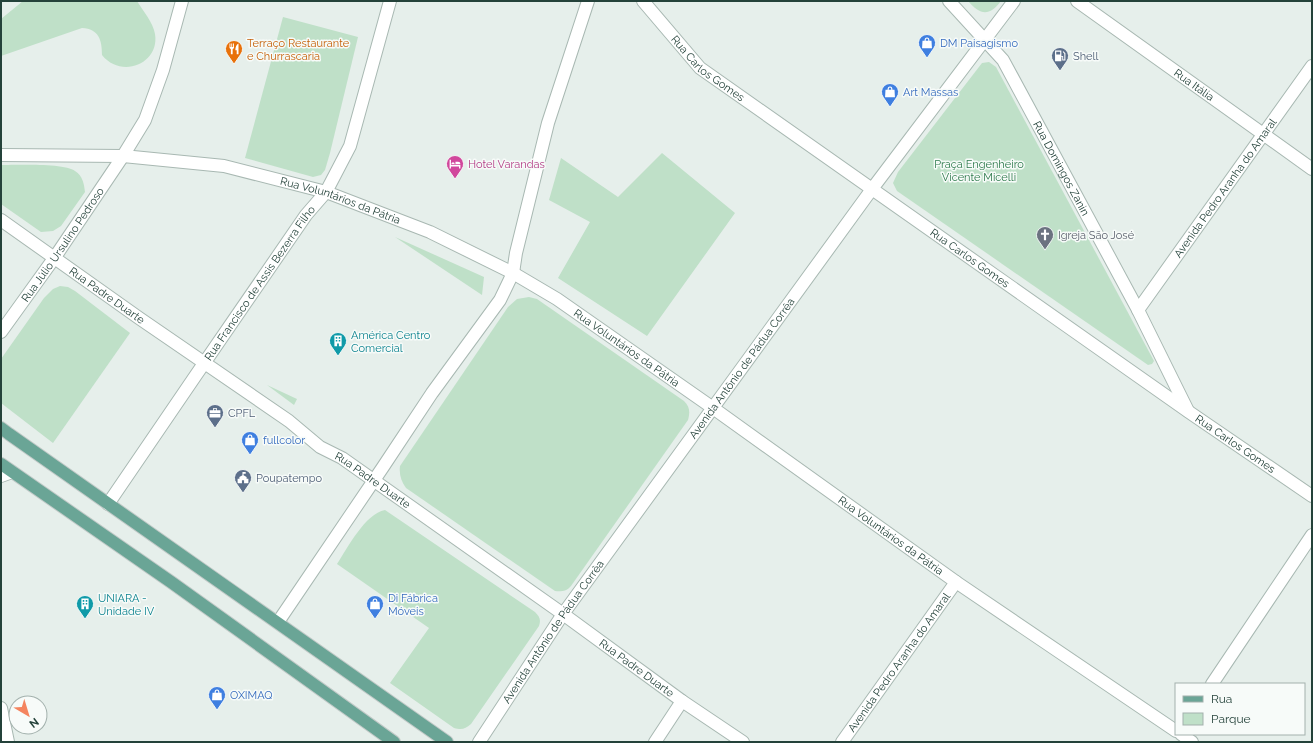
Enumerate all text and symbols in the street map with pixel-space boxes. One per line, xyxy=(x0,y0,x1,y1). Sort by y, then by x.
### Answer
street label: Rua Carlos Gomes xyxy=(669,33,747,104)
shop icon: DM Paisagismo xyxy=(917,33,937,58)
place label: Terraço Restaurante e Churrascaria xyxy=(247,37,350,63)
place label: DM Paisagismo xyxy=(940,37,1018,50)
restaurant icon: Terraço Restaurante e Churrascaria xyxy=(224,39,244,64)
fuel station icon: Shell xyxy=(1050,46,1070,71)
place label: Shell xyxy=(1073,50,1099,63)
street label: Rua Itália xyxy=(1172,66,1217,103)
shop icon: Art Massas xyxy=(880,82,900,107)
place label: Art Massas xyxy=(903,86,958,99)
street label: Avenida Pedro Aranha do Amaral xyxy=(1171,116,1279,260)
street label: Rua Domingos Zanin xyxy=(1031,119,1092,218)
hotel icon: Hotel Varandas xyxy=(445,154,465,179)
place label: Hotel Varandas xyxy=(468,158,545,171)
park label: Praça Engenheiro Vicente Micelli xyxy=(934,158,1024,184)
street label: Rua Voluntários da Pátria xyxy=(279,174,402,227)
street label: Rua Júlio Ursulino Pedroso xyxy=(18,184,107,304)
street label: Rua Francisco de Assis Bezerra Filho xyxy=(202,203,318,363)
church icon: Igreja São José xyxy=(1035,225,1055,250)
street label: Rua Carlos Gomes xyxy=(928,226,1012,290)
place label: Igreja São José xyxy=(1058,229,1135,242)
street label: Rua Padre Duarte xyxy=(67,264,148,327)
street label: Avenida Antônio de Pádua Corrêa xyxy=(686,295,797,441)
street label: Rua Voluntários da Pátria xyxy=(571,306,682,389)
place label: América Centro Comercial xyxy=(351,329,431,355)
building icon: América Centro Comercial xyxy=(328,331,348,356)
office icon: CPFL xyxy=(205,403,225,428)
place label: CPFL xyxy=(228,407,256,420)
street label: Rua Carlos Gomes xyxy=(1193,412,1278,476)
shop icon: fullcolor xyxy=(240,430,260,455)
place label: fullcolor xyxy=(263,434,305,447)
street label: Rua Padre Duarte xyxy=(333,449,414,511)
public building icon: Poupatempo xyxy=(233,468,253,493)
place label: Poupatempo xyxy=(256,472,322,485)
street label: Rua Voluntários da Pátria xyxy=(836,493,946,577)
street label: Avenida Antônio de Pádua Corrêa xyxy=(500,557,607,706)
street label: Avenida Pedro Aranha do Amaral xyxy=(845,590,953,734)
place label: UNIARA - Unidade IV xyxy=(98,592,155,618)
place label: Di Fábrica Móveis xyxy=(388,592,438,618)
building icon: UNIARA - Unidade IV xyxy=(75,594,95,619)
shop icon: Di Fábrica Móveis xyxy=(365,594,385,619)
street label: Rua Padre Duarte xyxy=(597,636,677,700)
legend xyxy=(1175,683,1305,735)
shop icon: OXIMAQ xyxy=(207,685,227,710)
place label: OXIMAQ xyxy=(230,689,273,702)
text: Rua xyxy=(1211,692,1232,706)
north arrow xyxy=(8,695,48,735)
text: Parque xyxy=(1211,712,1251,726)
text: N xyxy=(27,715,41,730)

